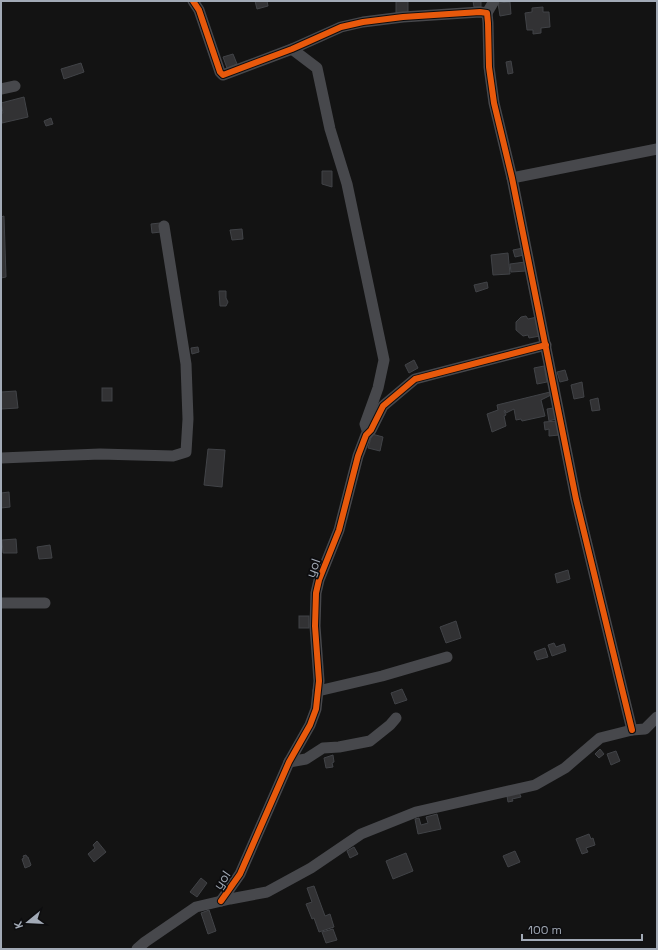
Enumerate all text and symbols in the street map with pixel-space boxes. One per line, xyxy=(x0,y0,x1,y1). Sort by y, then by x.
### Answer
street label: yol xyxy=(302,556,324,580)
street label: yol xyxy=(210,867,234,893)
north arrow xyxy=(8,902,48,942)
scale bar xyxy=(522,916,642,942)
text: K xyxy=(11,920,26,931)
text: 100 m xyxy=(528,922,562,938)

